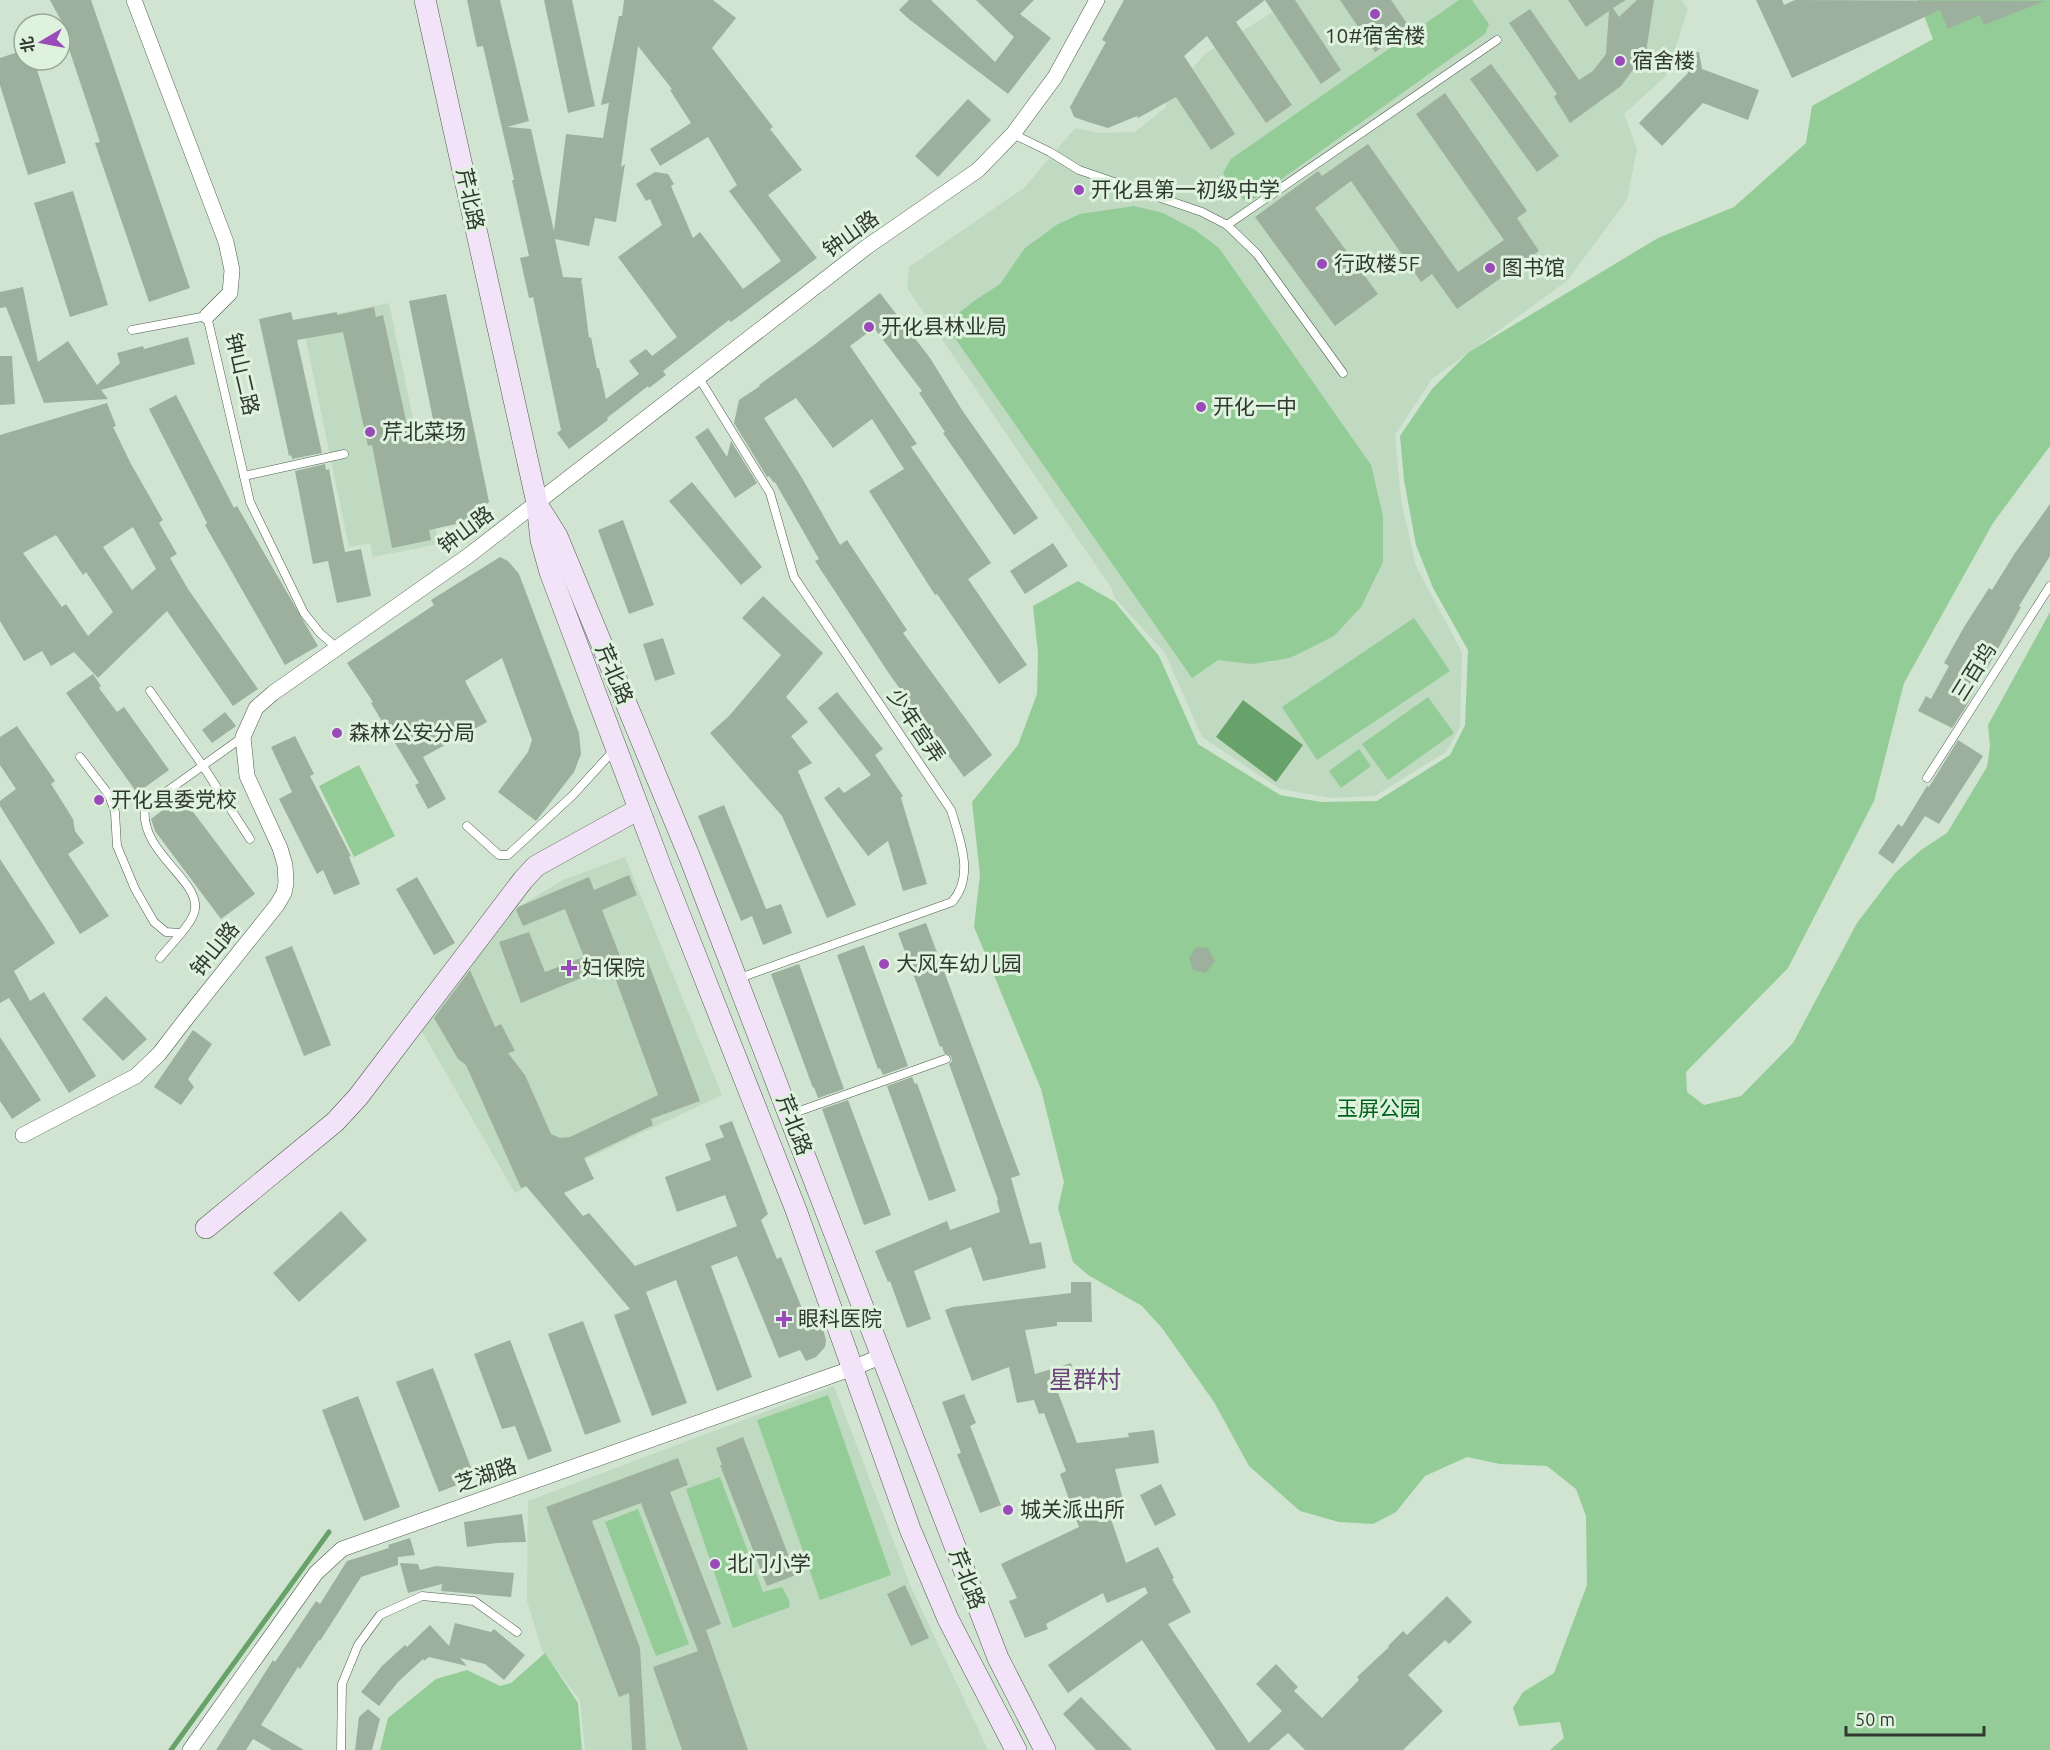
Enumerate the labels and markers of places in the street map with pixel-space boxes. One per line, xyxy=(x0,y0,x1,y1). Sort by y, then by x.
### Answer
marker: 10#宿舍楼 xyxy=(1368,7,1382,21)
place label: 10#宿舍楼 xyxy=(1325,23,1425,47)
place label: 宿舍楼 xyxy=(1632,48,1695,72)
marker: 宿舍楼 xyxy=(1613,54,1627,68)
place label: 开化县第一初级中学 xyxy=(1091,177,1280,201)
marker: 开化县第一初级中学 xyxy=(1072,183,1086,197)
place label: 行政楼5F xyxy=(1334,251,1420,275)
place label: 图书馆 xyxy=(1502,255,1565,279)
marker: 行政楼5F xyxy=(1315,257,1329,271)
marker: 图书馆 xyxy=(1483,261,1497,275)
place label: 开化县林业局 xyxy=(881,314,1007,338)
marker: 开化县林业局 xyxy=(862,320,876,334)
place label: 开化一中 xyxy=(1213,394,1297,418)
marker: 开化一中 xyxy=(1194,400,1208,414)
place label: 芹北菜场 xyxy=(382,419,466,443)
marker: 芹北菜场 xyxy=(363,425,377,439)
place label: 森林公安分局 xyxy=(349,720,475,744)
marker: 森林公安分局 xyxy=(330,726,344,740)
place label: 开化县委党校 xyxy=(111,787,237,811)
marker: 开化县委党校 xyxy=(92,793,106,807)
place label: 大风车幼儿园 xyxy=(896,951,1022,975)
place label: 妇保院 xyxy=(582,955,645,979)
marker: 大风车幼儿园 xyxy=(877,957,891,971)
marker: 妇保院 xyxy=(560,959,578,977)
place label: 眼科医院 xyxy=(798,1306,882,1330)
marker: 眼科医院 xyxy=(775,1310,793,1328)
place label: 城关派出所 xyxy=(1020,1497,1125,1521)
marker: 城关派出所 xyxy=(1001,1503,1015,1517)
place label: 北门小学 xyxy=(727,1551,811,1575)
marker: 北门小学 xyxy=(708,1557,722,1571)

